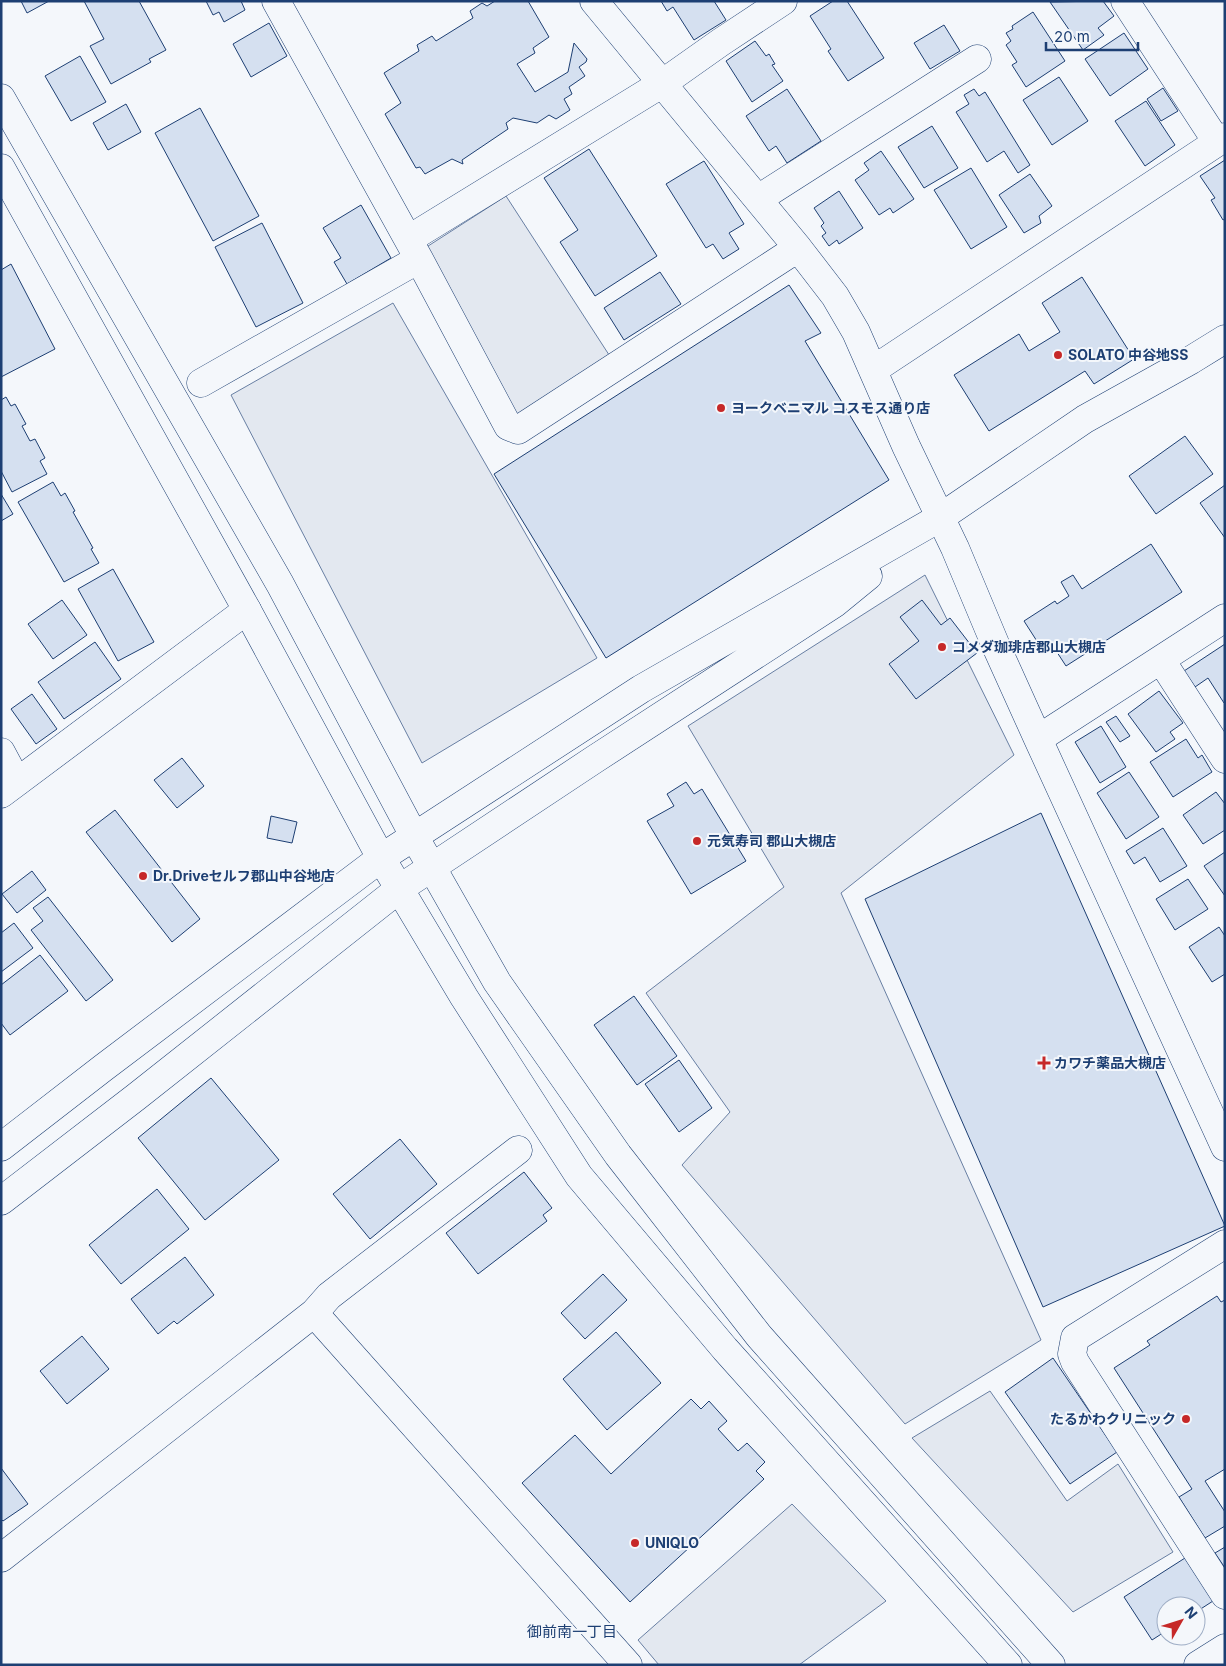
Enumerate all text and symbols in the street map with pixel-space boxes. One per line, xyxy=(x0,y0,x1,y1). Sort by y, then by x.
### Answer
scale bar xyxy=(1046,20,1138,52)
text: 20 m xyxy=(1054,27,1090,46)
place label: SOLATO 中谷地SS xyxy=(1068,346,1188,363)
marker: SOLATO 中谷地SS xyxy=(1052,349,1064,361)
place label: ヨークベニマル コスモス通り店 xyxy=(731,399,930,416)
marker: ヨークベニマル コスモス通り店 xyxy=(715,402,727,414)
place label: コメダ珈琲店郡山大槻店 xyxy=(952,638,1106,655)
marker: コメダ珈琲店郡山大槻店 xyxy=(936,641,948,653)
place label: 元気寿司 郡山大槻店 xyxy=(707,832,836,849)
marker: 元気寿司 郡山大槻店 xyxy=(691,835,703,847)
place label: Dr.Driveセルフ郡山中谷地店 xyxy=(153,867,335,884)
marker: Dr.Driveセルフ郡山中谷地店 xyxy=(137,870,149,882)
place label: カワチ薬品大槻店 xyxy=(1054,1054,1166,1071)
marker: カワチ薬品大槻店 xyxy=(1038,1057,1050,1069)
place label: たるかわクリニック xyxy=(1050,1410,1176,1427)
marker: たるかわクリニック xyxy=(1180,1413,1192,1425)
place label: UNIQLO xyxy=(645,1534,699,1551)
marker: UNIQLO xyxy=(629,1537,641,1549)
north arrow xyxy=(1156,1596,1206,1646)
text: N xyxy=(1182,1603,1201,1622)
district label: 御前南一丁目 xyxy=(527,1622,617,1641)

